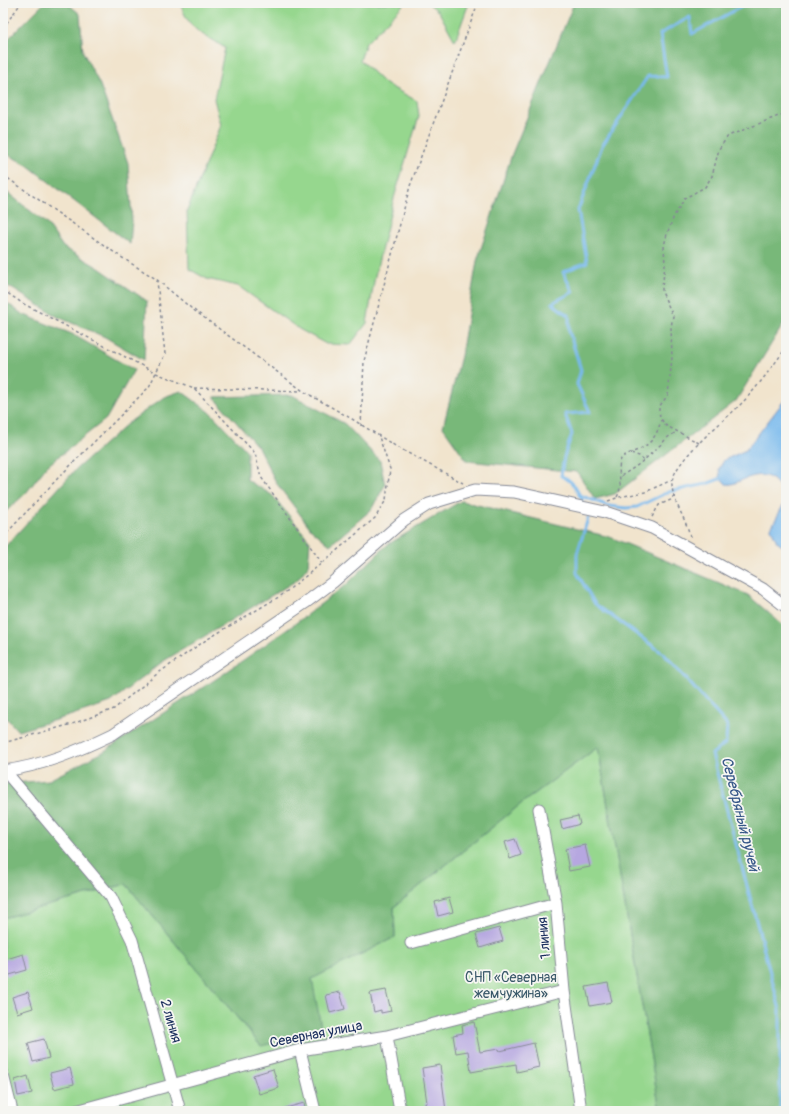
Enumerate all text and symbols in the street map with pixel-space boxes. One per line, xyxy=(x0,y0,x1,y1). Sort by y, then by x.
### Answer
water label: Серебряный ручей xyxy=(717,755,764,875)
street label: 1 линия xyxy=(534,916,554,960)
park label: СНП «Северная жемчужина» xyxy=(465,969,557,1002)
street label: 2 линия xyxy=(157,997,185,1045)
street label: Северная улица xyxy=(268,1017,364,1051)

